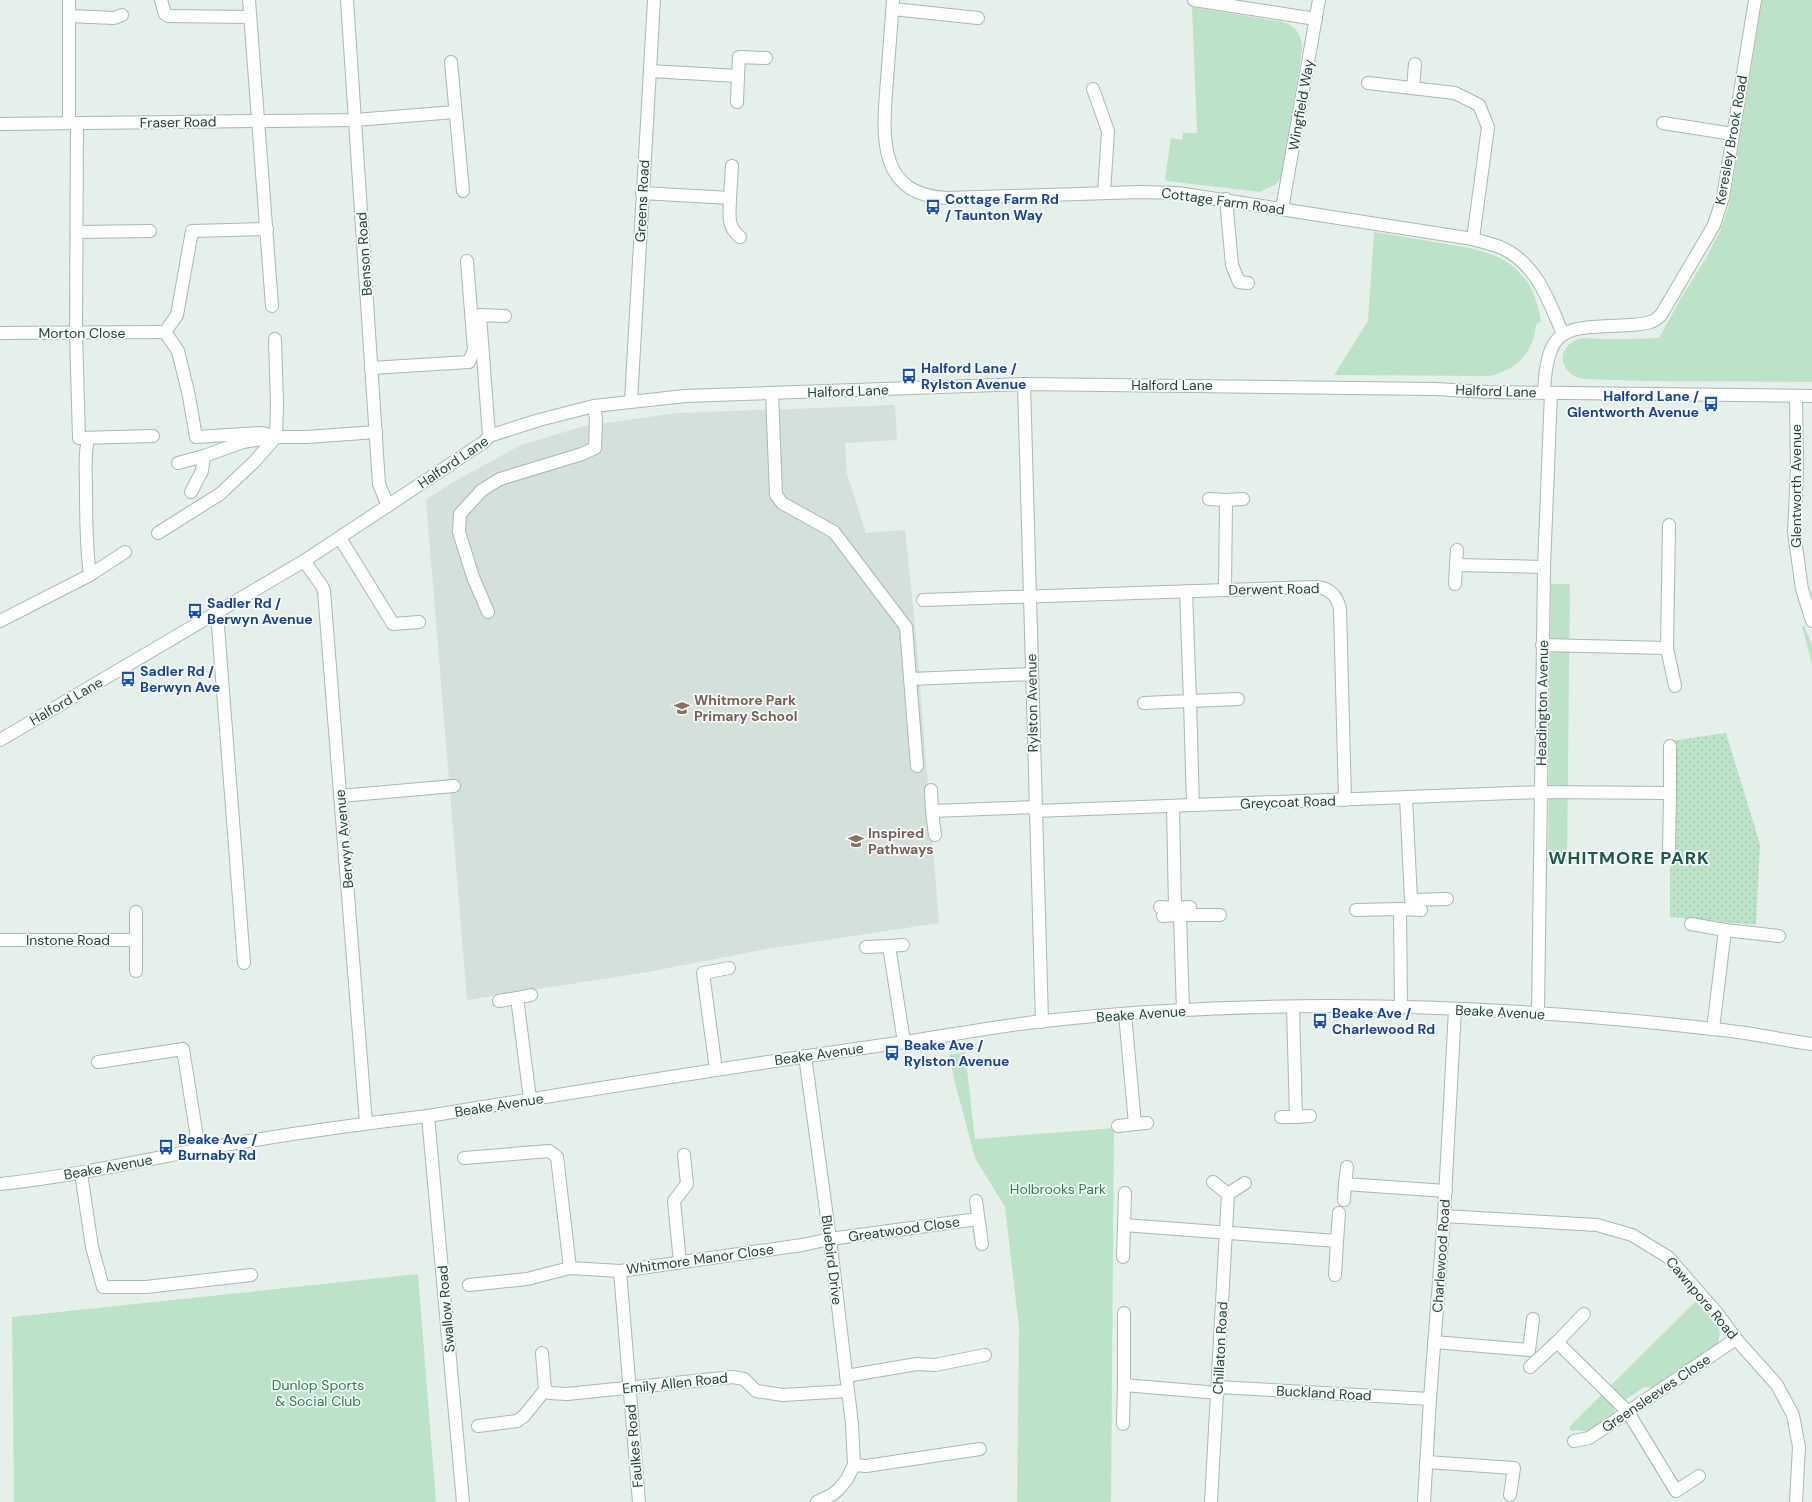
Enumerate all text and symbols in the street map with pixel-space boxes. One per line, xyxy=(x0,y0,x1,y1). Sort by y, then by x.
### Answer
street label: Wingfield Way xyxy=(1284,58,1318,152)
street label: Keresley Brook Road xyxy=(1711,74,1751,206)
street label: Fraser Road xyxy=(139,112,217,132)
street label: Greens Road xyxy=(631,159,653,243)
street label: Cottage Farm Road xyxy=(1160,183,1286,219)
place label: Cottage Farm Rd / Taunton Way xyxy=(945,190,1059,224)
bus stop icon: Cottage Farm Rd / Taunton Way xyxy=(924,198,942,216)
street label: Benson Road xyxy=(352,211,376,297)
street label: Morton Close xyxy=(38,324,126,342)
place label: Halford Lane / Rylston Avenue xyxy=(921,359,1026,393)
bus stop icon: Halford Lane / Rylston Avenue xyxy=(900,367,918,385)
street label: Halford Lane xyxy=(1131,376,1213,394)
street label: Halford Lane xyxy=(807,381,889,401)
street label: Halford Lane xyxy=(1455,381,1537,401)
place label: Halford Lane / Glentworth Avenue xyxy=(1567,387,1699,421)
bus stop icon: Halford Lane / Glentworth Avenue xyxy=(1702,395,1720,413)
street label: Glentworth Avenue xyxy=(1787,424,1805,548)
street label: Halford Lane xyxy=(414,432,492,492)
street label: Derwent Road xyxy=(1228,579,1320,599)
place label: Sadler Rd / Berwyn Avenue xyxy=(207,594,313,628)
bus stop icon: Sadler Rd / Berwyn Avenue xyxy=(186,602,204,620)
street label: Headington Avenue xyxy=(1532,640,1552,766)
street label: Rylston Avenue xyxy=(1022,653,1042,753)
place label: Sadler Rd / Berwyn Ave xyxy=(140,662,220,696)
bus stop icon: Sadler Rd / Berwyn Ave xyxy=(119,670,137,688)
street label: Halford Lane xyxy=(26,673,106,729)
place label: Whitmore Park Primary School xyxy=(694,691,797,725)
school or university icon: Whitmore Park Primary School xyxy=(673,699,691,717)
street label: Berwyn Avenue xyxy=(331,789,357,889)
street label: Greycoat Road xyxy=(1240,791,1336,813)
place label: Inspired Pathways xyxy=(868,824,934,858)
school or university icon: Inspired Pathways xyxy=(847,832,865,850)
district label: WHITMORE PARK xyxy=(1548,846,1710,870)
street label: Instone Road xyxy=(26,931,110,949)
street label: Beake Avenue xyxy=(1455,1001,1545,1023)
street label: Beake Avenue xyxy=(1096,1002,1186,1026)
place label: Beake Ave / Charlewood Rd xyxy=(1332,1004,1435,1038)
bus stop icon: Beake Ave / Charlewood Rd xyxy=(1311,1012,1329,1030)
place label: Beake Ave / Rylston Avenue xyxy=(904,1036,1009,1070)
street label: Beake Avenue xyxy=(773,1039,865,1069)
bus stop icon: Beake Ave / Rylston Avenue xyxy=(883,1044,901,1062)
street label: Beake Avenue xyxy=(453,1089,545,1121)
place label: Beake Ave / Burnaby Rd xyxy=(178,1130,257,1164)
bus stop icon: Beake Ave / Burnaby Rd xyxy=(157,1138,175,1156)
street label: Beake Avenue xyxy=(62,1150,154,1184)
park label: Holbrooks Park xyxy=(1010,1180,1106,1198)
street label: Charlewood Road xyxy=(1428,1199,1454,1313)
street label: Greatwood Close xyxy=(847,1212,961,1246)
street label: Bluebird Drive xyxy=(818,1214,846,1306)
street label: Whitmore Manor Close xyxy=(625,1240,775,1278)
street label: Cawnpore Road xyxy=(1662,1253,1742,1343)
street label: Swallow Road xyxy=(433,1265,459,1353)
street label: Chillaton Road xyxy=(1209,1301,1231,1395)
street label: Greensleeves Close xyxy=(1598,1350,1714,1436)
street label: Emily Allen Road xyxy=(621,1368,729,1398)
park label: Dunlop Sports & Social Club xyxy=(272,1376,364,1410)
street label: Buckland Road xyxy=(1276,1382,1372,1404)
street label: Faulkes Road xyxy=(621,1404,647,1488)

